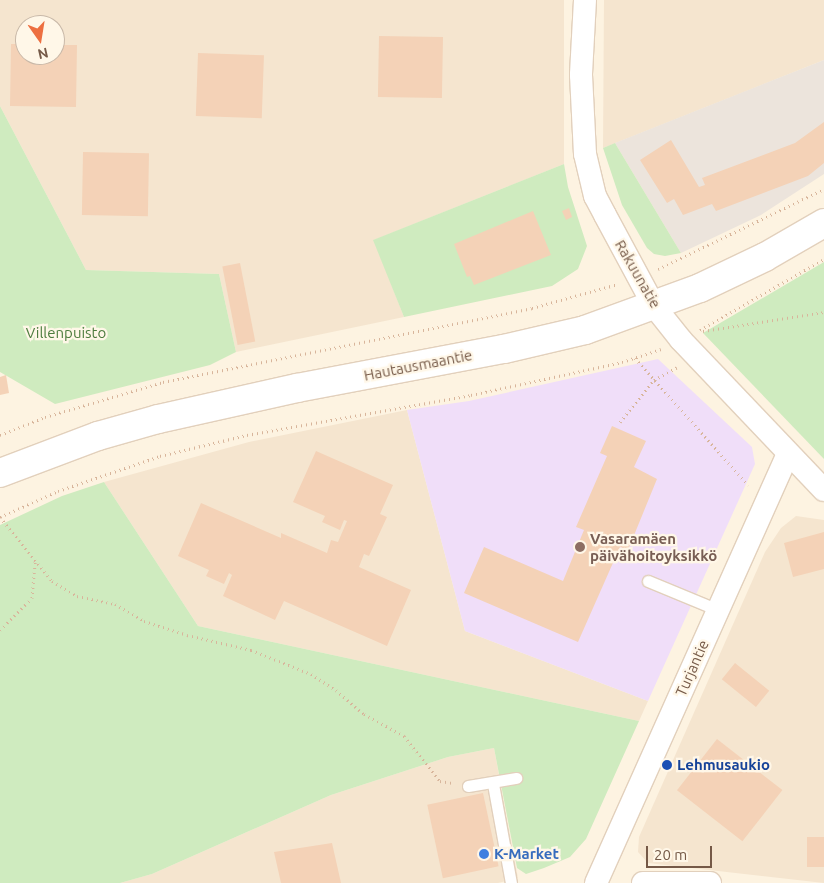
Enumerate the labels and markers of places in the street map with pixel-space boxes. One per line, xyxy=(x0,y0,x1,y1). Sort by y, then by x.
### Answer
place label: Vasaramäen päivähoitoyksikkö xyxy=(590,529,717,564)
marker: Vasaramäen päivähoitoyksikkö xyxy=(574,541,586,553)
place label: Lehmusaukio xyxy=(677,756,770,774)
marker: Lehmusaukio xyxy=(661,759,673,771)
place label: K-Market xyxy=(494,845,559,863)
marker: K-Market xyxy=(478,848,490,860)

